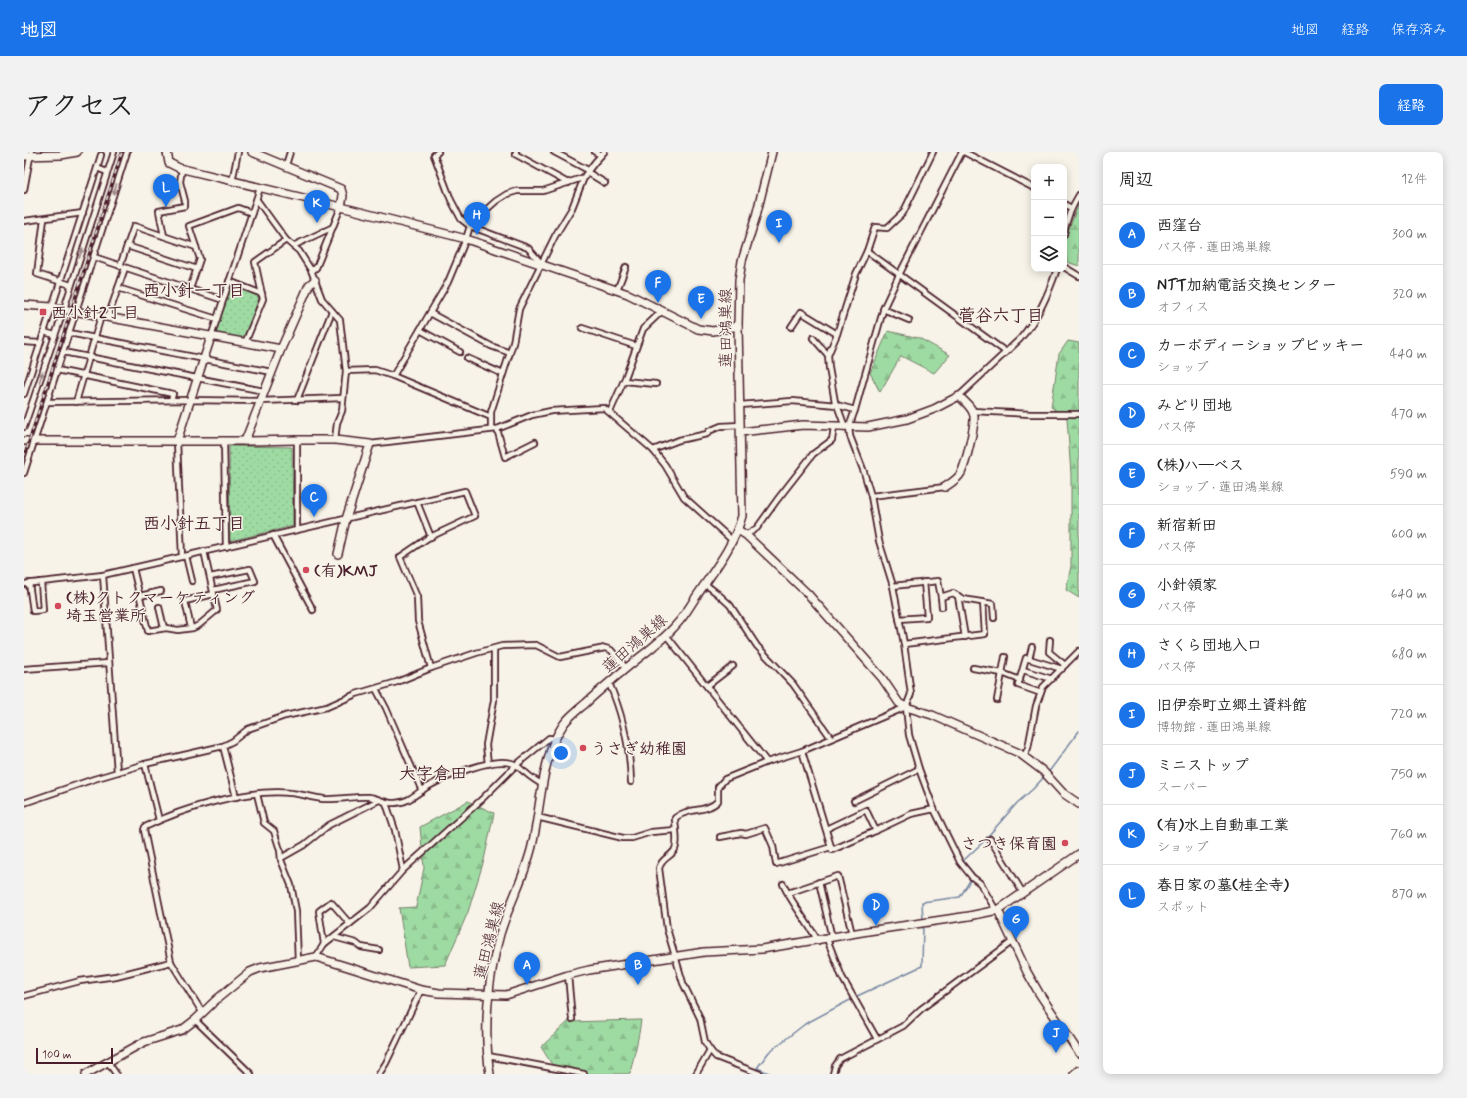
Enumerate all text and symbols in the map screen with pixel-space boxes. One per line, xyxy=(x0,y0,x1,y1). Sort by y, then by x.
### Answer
text: 地図 xyxy=(20,18,58,43)
text: 地図 xyxy=(1291,21,1319,39)
text: 経路 xyxy=(1341,21,1369,39)
text: 保存済み xyxy=(1391,21,1447,39)
button: 経路 xyxy=(1379,84,1443,125)
text: アクセス xyxy=(24,89,134,126)
map controls xyxy=(1031,164,1067,272)
button: + xyxy=(1031,164,1067,200)
text: 周辺 xyxy=(1119,169,1153,191)
text: 12件 xyxy=(1401,171,1427,188)
pin: L xyxy=(153,174,179,207)
one-way arrow xyxy=(112,183,118,195)
pin: K xyxy=(304,190,330,223)
button: − xyxy=(1031,200,1067,236)
pin: H xyxy=(464,202,490,235)
pin: I xyxy=(766,210,792,243)
text: 西窪台 xyxy=(1157,216,1202,236)
text: A xyxy=(1128,226,1136,243)
text: 300 m xyxy=(1392,226,1427,243)
button: layers xyxy=(1031,236,1067,272)
text: バス停 · 蓮田鴻巣線 xyxy=(1157,239,1271,256)
one-way arrow xyxy=(79,247,85,259)
pin: F xyxy=(645,270,671,303)
text: NTT加納電話交換センター xyxy=(1157,276,1337,296)
district label: 西小針一丁目 xyxy=(143,280,245,302)
pin: E xyxy=(688,286,714,319)
text: B xyxy=(1128,286,1136,303)
text: 320 m xyxy=(1393,286,1427,303)
street label: 蓮田鴻巣線 xyxy=(716,288,737,368)
text: オフィス xyxy=(1157,299,1209,316)
place label: 西小針2丁目 xyxy=(51,303,139,324)
district label: 菅谷六丁目 xyxy=(959,305,1044,327)
marker: 西小針2丁目 xyxy=(38,307,48,317)
text: カーボディーショップビッキー xyxy=(1157,336,1364,356)
text: C xyxy=(1127,346,1137,363)
text: 440 m xyxy=(1390,346,1427,363)
text: ショップ xyxy=(1157,359,1208,376)
one-way arrow xyxy=(38,370,44,382)
text: みどり団地 xyxy=(1157,396,1232,416)
text: D xyxy=(1128,406,1136,423)
text: 470 m xyxy=(1391,406,1427,423)
text: バス停 xyxy=(1157,419,1196,436)
text: (株)ハ―ベス xyxy=(1157,456,1244,476)
text: E xyxy=(1128,466,1136,483)
text: 590 m xyxy=(1390,466,1427,483)
text: ショップ · 蓮田鴻巣線 xyxy=(1157,479,1283,496)
pin: C xyxy=(301,484,327,517)
district label: 西小針五丁目 xyxy=(143,513,245,535)
text: 新宿新田 xyxy=(1157,516,1217,536)
text: F xyxy=(1129,526,1135,543)
text: 600 m xyxy=(1391,526,1427,543)
text: バス停 xyxy=(1157,539,1196,556)
place label: (有)KMJ xyxy=(314,561,378,582)
marker: (有)KMJ xyxy=(301,565,311,575)
text: 小針領家 xyxy=(1157,576,1217,596)
text: G xyxy=(1128,586,1136,603)
text: 640 m xyxy=(1391,586,1427,603)
place label: (株)クトクマーケティング 埼玉営業所 xyxy=(66,588,255,627)
text: バス停 xyxy=(1157,599,1196,616)
marker: (株)クトクマーケティング 埼玉営業所 xyxy=(53,601,63,611)
street label: 蓮田鴻巣線 xyxy=(598,610,672,678)
text: さくら団地入口 xyxy=(1157,636,1262,656)
text: H xyxy=(1128,646,1136,663)
text: 680 m xyxy=(1392,646,1427,663)
text: バス停 xyxy=(1157,659,1196,676)
text: 旧伊奈町立郷土資料館 xyxy=(1157,696,1307,716)
text: I xyxy=(1129,706,1135,723)
text: 720 m xyxy=(1391,706,1427,723)
text: 博物館 · 蓮田鴻巣線 xyxy=(1157,719,1271,736)
place label: うさぎ幼稚園 xyxy=(591,739,687,760)
your location xyxy=(551,743,571,763)
marker: うさぎ幼稚園 xyxy=(578,743,588,753)
text: ミニストップ xyxy=(1157,756,1249,776)
district label: 大字倉田 xyxy=(399,763,467,785)
text: J xyxy=(1128,766,1136,783)
text: 750 m xyxy=(1391,766,1427,783)
text: スーパー xyxy=(1157,779,1208,796)
text: (有)水上自動車工業 xyxy=(1157,816,1289,836)
text: K xyxy=(1127,826,1137,843)
text: 760 m xyxy=(1390,826,1427,843)
place label: さつき保育園 xyxy=(961,834,1057,855)
marker: さつき保育園 xyxy=(1060,838,1070,848)
text: ショップ xyxy=(1157,839,1208,856)
text: 春日家の墓(桂全寺) xyxy=(1157,876,1289,896)
text: L xyxy=(1128,886,1136,903)
text: 870 m xyxy=(1391,886,1427,903)
pin: D xyxy=(863,893,889,926)
street label: 蓮田鴻巣線 xyxy=(470,899,509,982)
text: スポット xyxy=(1157,899,1209,916)
pin: G xyxy=(1003,906,1029,939)
pin: A xyxy=(514,952,540,985)
pin: B xyxy=(625,952,651,985)
pin: J xyxy=(1043,1020,1069,1053)
scale bar xyxy=(36,1046,113,1065)
text: 100 m xyxy=(42,1048,72,1062)

